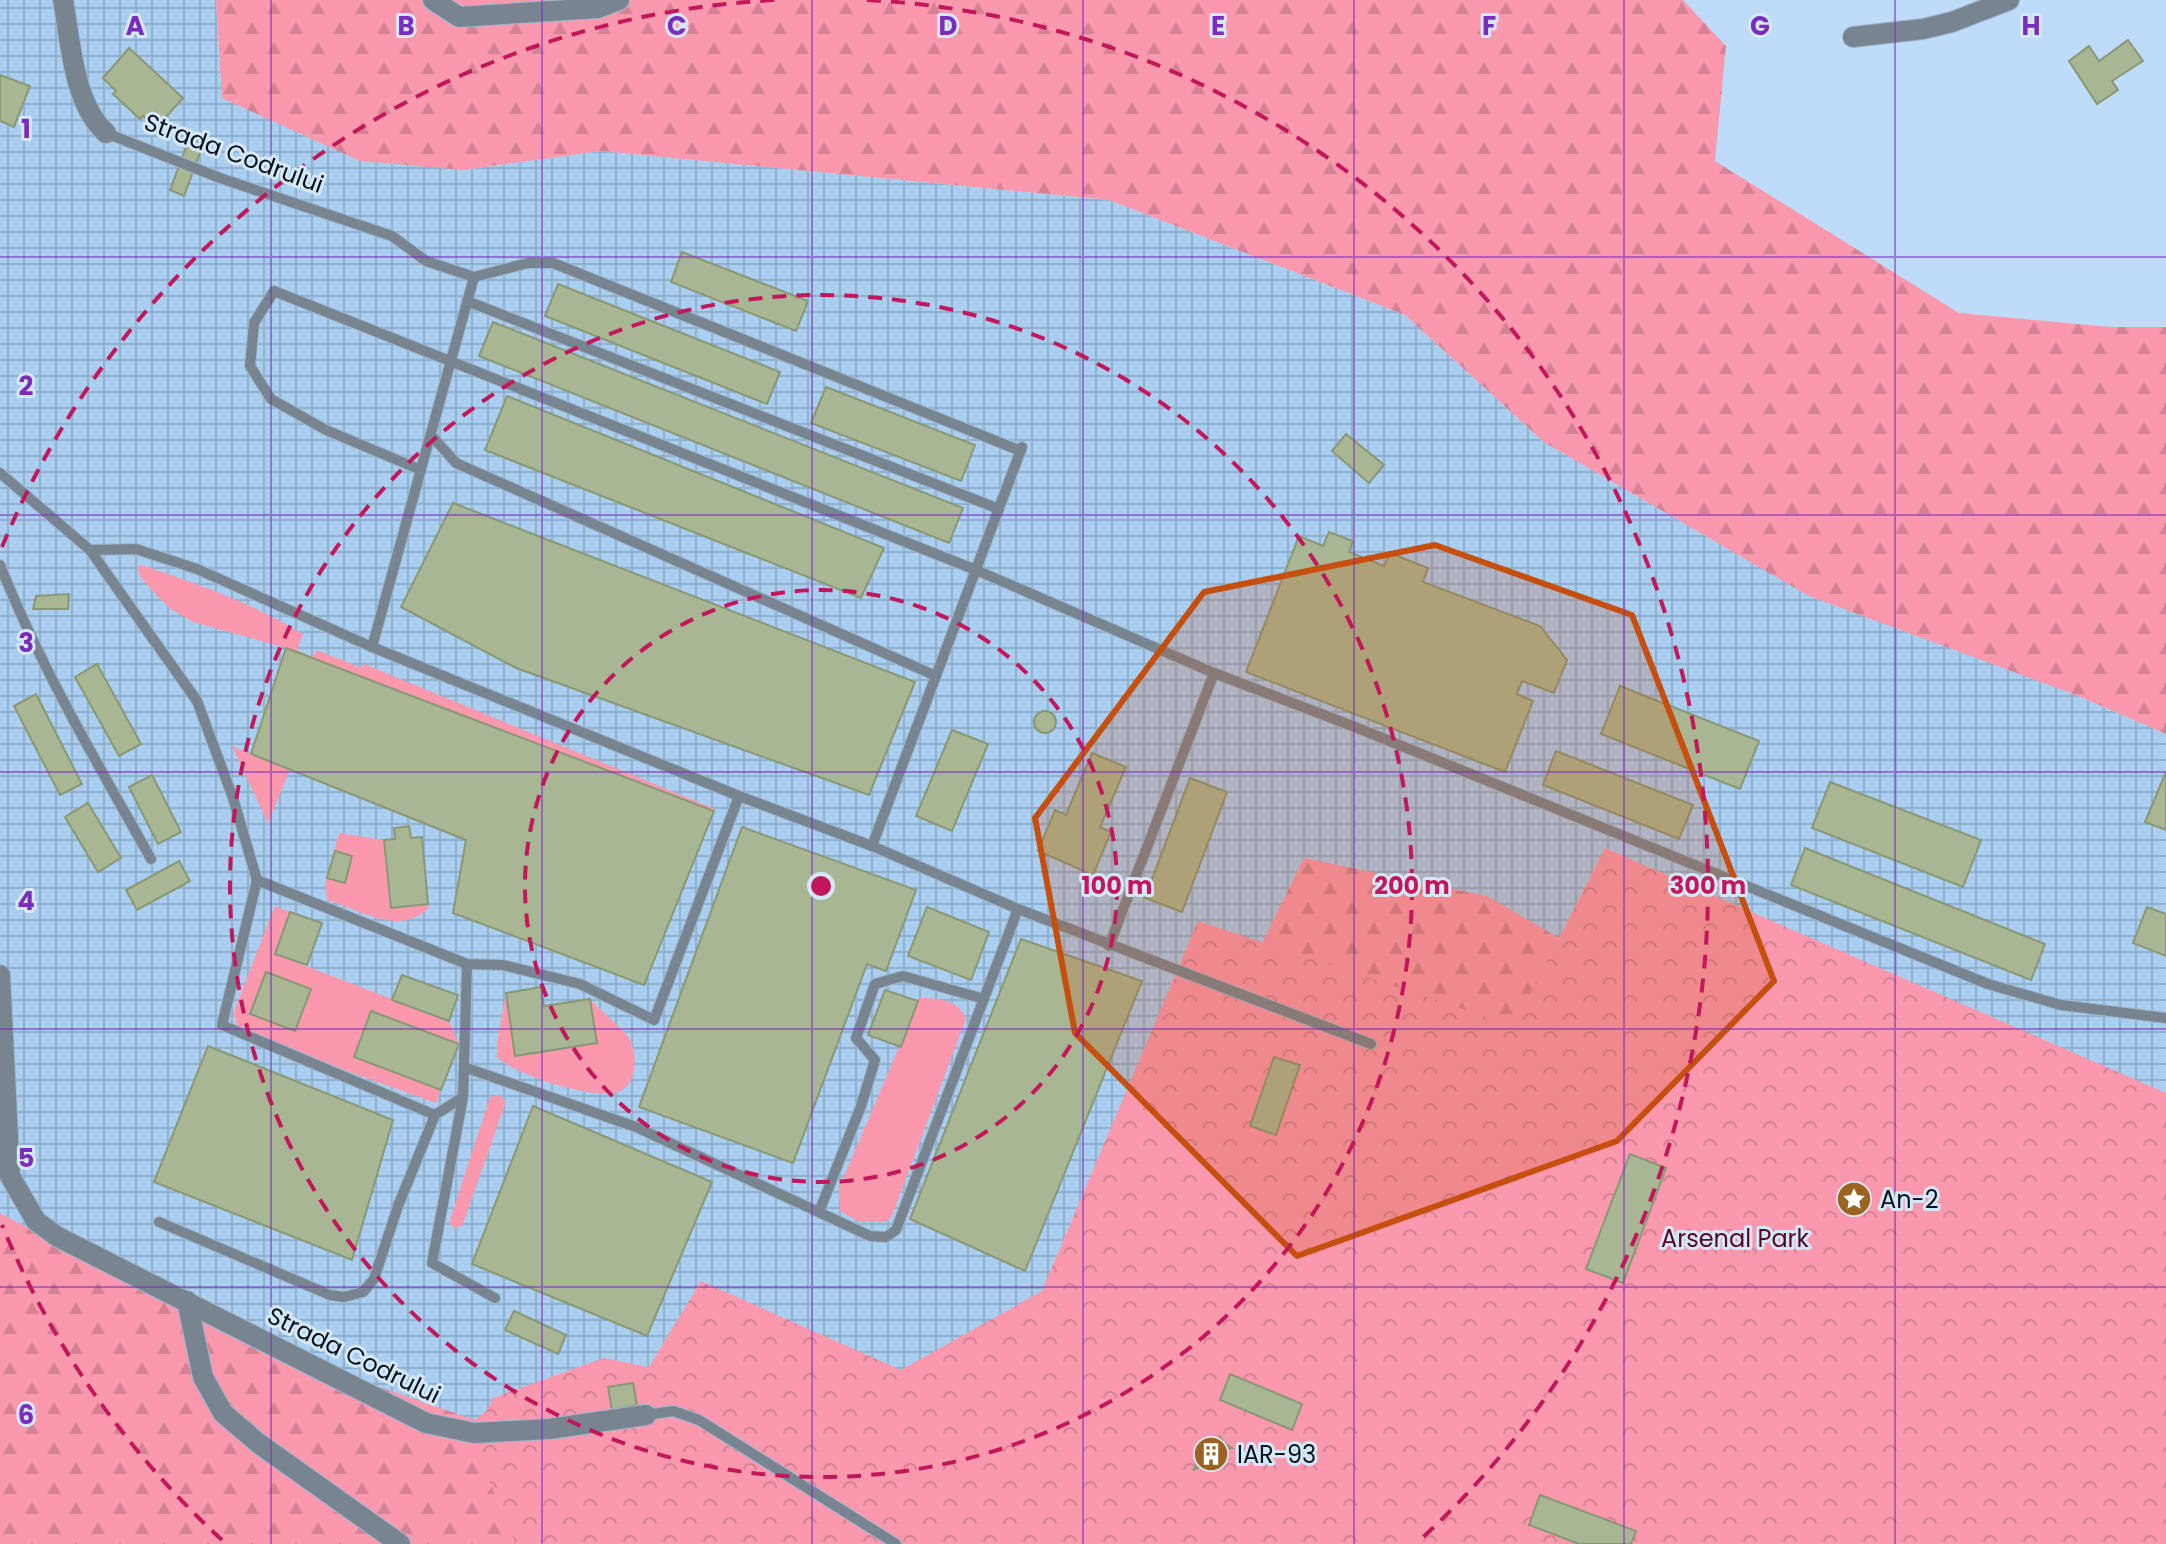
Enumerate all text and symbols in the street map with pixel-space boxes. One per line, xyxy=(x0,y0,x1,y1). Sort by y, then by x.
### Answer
text: A xyxy=(125,8,145,44)
text: B xyxy=(397,8,415,44)
text: C xyxy=(667,8,687,44)
text: D xyxy=(939,8,958,44)
text: E xyxy=(1211,8,1225,44)
text: F xyxy=(1482,8,1496,44)
text: G xyxy=(1750,8,1770,44)
text: H xyxy=(2021,8,2041,44)
street label: Strada Codrului xyxy=(140,105,328,201)
text: 1 xyxy=(21,111,31,147)
text: 2 xyxy=(19,368,34,404)
text: 3 xyxy=(18,625,34,661)
text: 100 m xyxy=(1082,869,1152,902)
text: 200 m xyxy=(1374,869,1450,902)
text: 300 m xyxy=(1670,869,1746,902)
centre of rings xyxy=(807,872,835,900)
text: 4 xyxy=(17,883,35,919)
text: 5 xyxy=(18,1140,34,1176)
place icon: An-2 xyxy=(1835,1180,1873,1218)
place label: An-2 xyxy=(1880,1183,1939,1216)
park label: Arsenal Park xyxy=(1661,1222,1810,1255)
street label: Strada Codrului xyxy=(262,1299,446,1411)
text: 6 xyxy=(18,1397,34,1433)
building icon: IAR-93 xyxy=(1192,1435,1230,1473)
place label: IAR-93 xyxy=(1237,1438,1316,1471)

